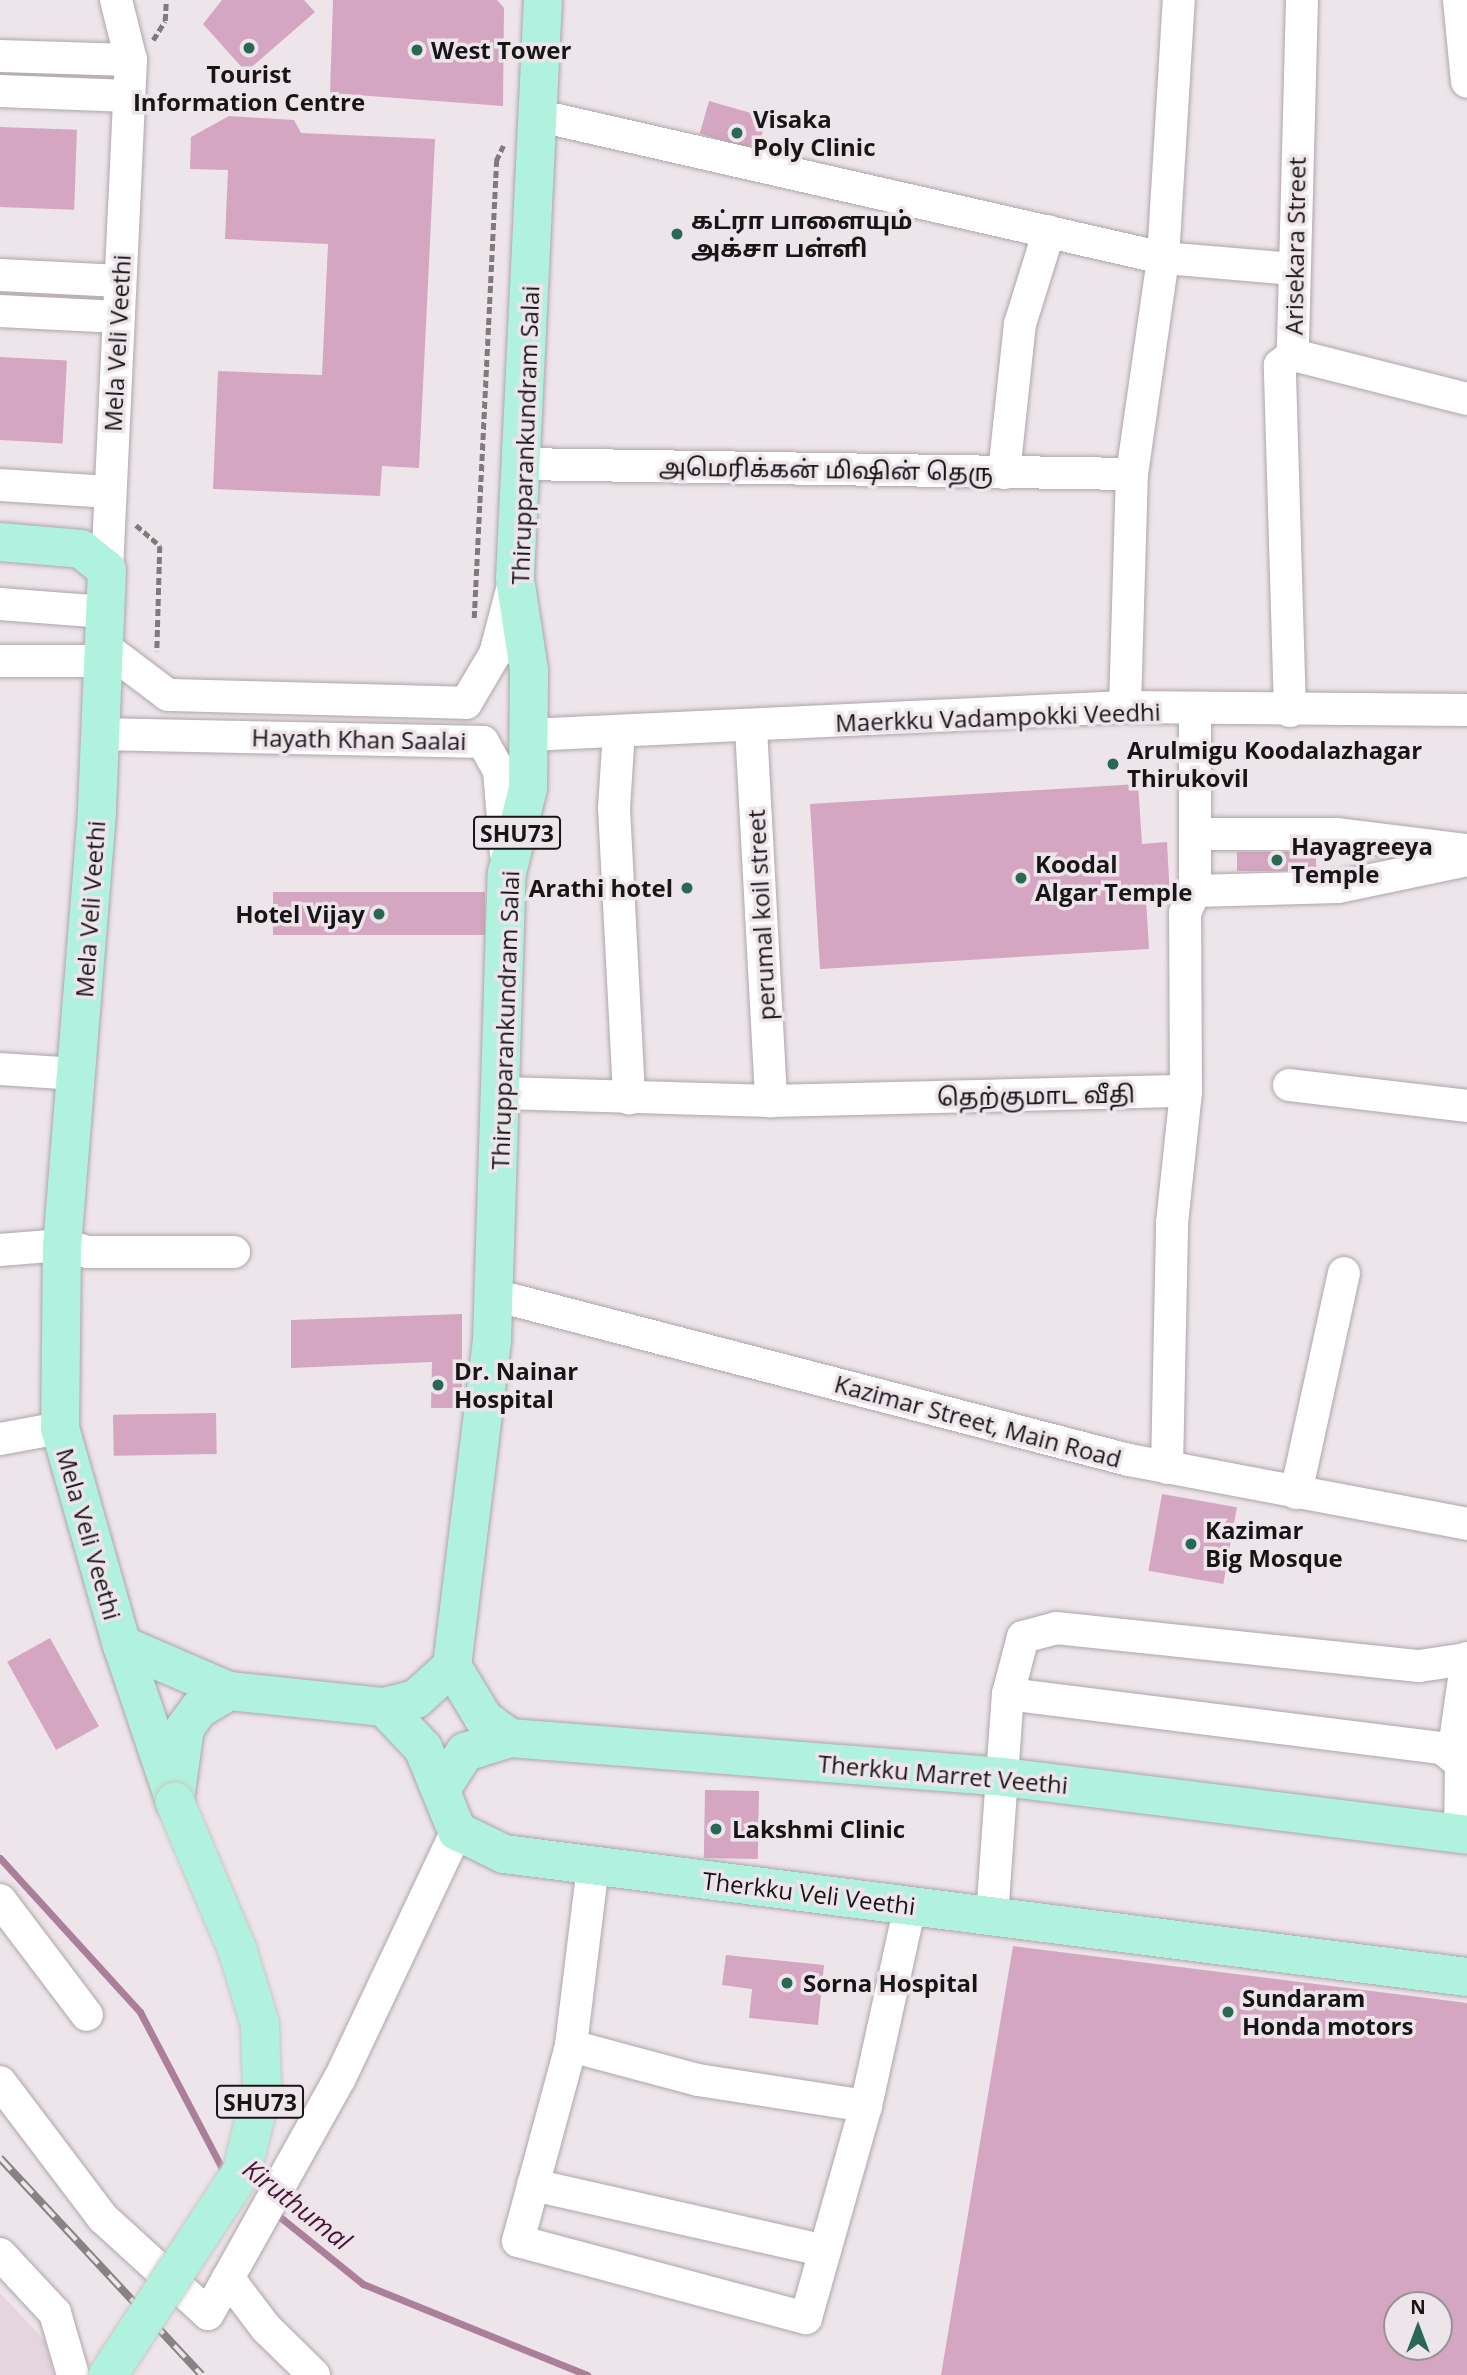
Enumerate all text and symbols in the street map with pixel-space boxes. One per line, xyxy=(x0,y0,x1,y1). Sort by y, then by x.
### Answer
place label: West Tower xyxy=(431,36,571,64)
marker: Tourist Information Centre xyxy=(241,40,257,56)
marker: West Tower xyxy=(409,42,425,58)
place label: Tourist Information Centre xyxy=(133,60,365,116)
place label: Visaka Poly Clinic xyxy=(753,105,876,161)
marker: Visaka Poly Clinic xyxy=(727,123,747,143)
street label: Arisekara Street xyxy=(1279,157,1311,335)
place label: கட்ரா பாளையும் அக்சா பள்ளி xyxy=(691,206,913,262)
marker: கட்ரா பாளையும் அக்சா பள்ளி xyxy=(669,226,685,242)
street label: Mela Veli Veethi xyxy=(98,254,136,432)
street label: Thirupparankundram Salai xyxy=(505,285,545,585)
street label: அமெரிக்கன் மிஷின் தெரு xyxy=(659,452,993,486)
street label: Maerkku Vadampokki Veedhi xyxy=(835,697,1161,737)
street label: Hayath Khan Saalai xyxy=(251,723,467,755)
place label: Arulmigu Koodalazhagar Thirukovil xyxy=(1127,736,1422,792)
marker: Arulmigu Koodalazhagar Thirukovil xyxy=(1105,756,1121,772)
street label: perumal koil street xyxy=(741,809,781,1021)
road number: SHU73 xyxy=(472,814,562,852)
street label: Mela Veli Veethi xyxy=(69,820,111,998)
place label: Hayagreeya Temple xyxy=(1291,832,1433,888)
place label: Koodal Algar Temple xyxy=(1035,850,1192,906)
marker: Hayagreeya Temple xyxy=(1269,852,1285,868)
street label: Thirupparankundram Salai xyxy=(485,870,525,1170)
marker: Koodal Algar Temple xyxy=(1013,870,1029,886)
place label: Arathi hotel xyxy=(529,874,673,902)
marker: Arathi hotel xyxy=(679,880,695,896)
place label: Hotel Vijay xyxy=(235,900,365,928)
marker: Hotel Vijay xyxy=(371,906,387,922)
street label: தெற்குமாட வீதி xyxy=(937,1079,1135,1111)
place label: Dr. Nainar Hospital xyxy=(454,1357,578,1413)
street label: Kazimar Street, Main Road xyxy=(832,1369,1124,1473)
marker: Dr. Nainar Hospital xyxy=(428,1375,448,1395)
street label: Mela Veli Veethi xyxy=(51,1445,127,1623)
place label: Kazimar Big Mosque xyxy=(1205,1516,1343,1572)
marker: Kazimar Big Mosque xyxy=(1183,1536,1199,1552)
street label: Therkku Marret Veethi xyxy=(817,1749,1069,1799)
place label: Lakshmi Clinic xyxy=(732,1815,905,1843)
marker: Lakshmi Clinic xyxy=(706,1819,726,1839)
street label: Therkku Veli Veethi xyxy=(701,1866,917,1920)
place label: Sorna Hospital xyxy=(803,1969,978,1997)
marker: Sorna Hospital xyxy=(777,1973,797,1993)
place label: Sundaram Honda motors xyxy=(1242,1984,1413,2040)
marker: Sundaram Honda motors xyxy=(1220,2004,1236,2020)
road number: SHU73 xyxy=(215,2082,306,2122)
water label: Kiruthumal xyxy=(237,2153,357,2257)
north arrow xyxy=(1383,2291,1453,2361)
text: N xyxy=(1410,2294,1426,2320)

